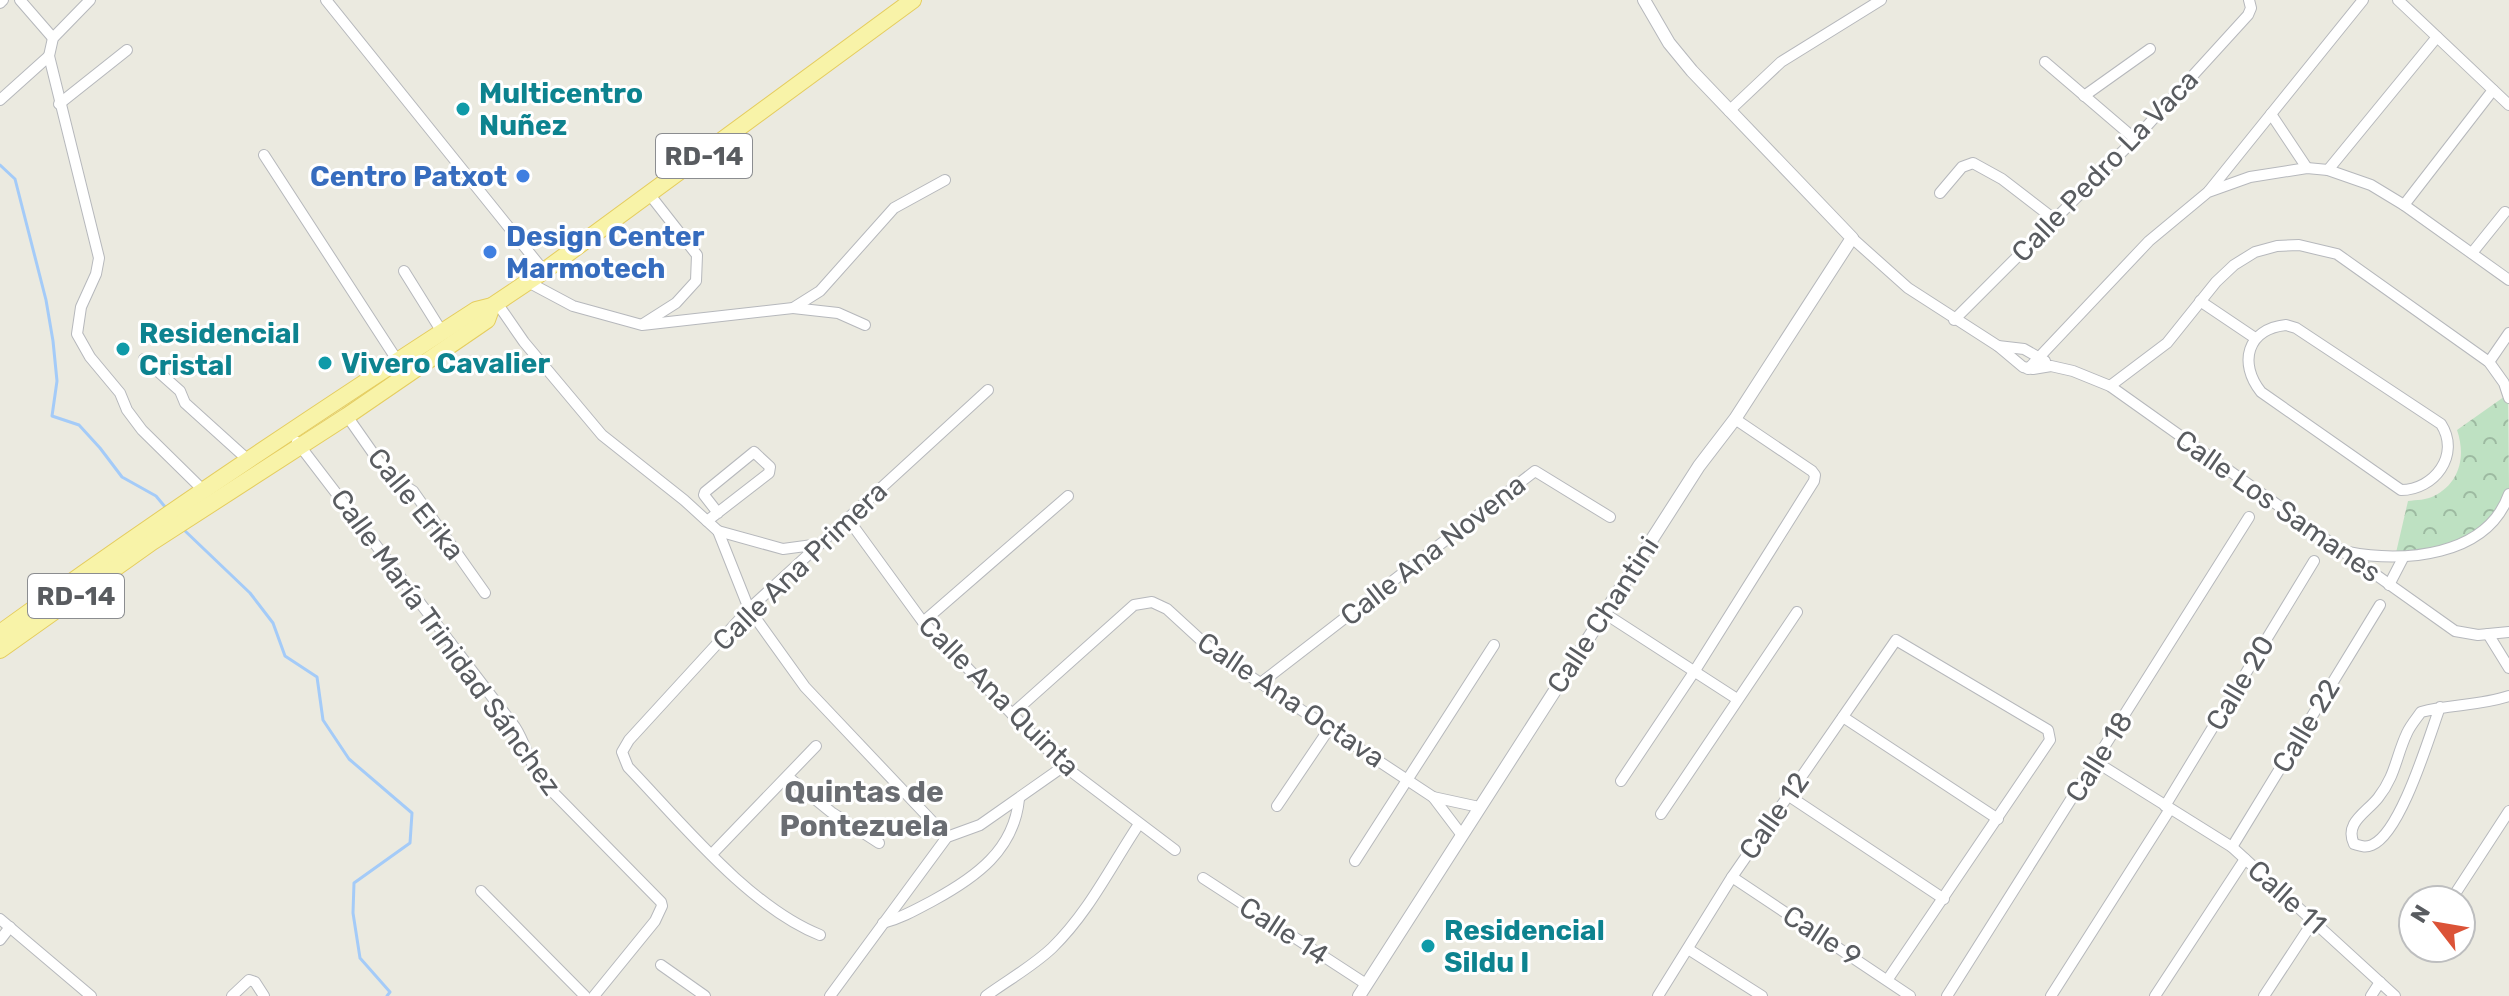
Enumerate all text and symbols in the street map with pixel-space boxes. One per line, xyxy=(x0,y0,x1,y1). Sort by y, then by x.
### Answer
street label: Calle Pedro La Vaca xyxy=(2005,63,2205,269)
place label: Multicentro Nuñez xyxy=(479,77,643,142)
marker: Multicentro Nuñez xyxy=(454,100,472,118)
road number: RD-14 xyxy=(656,134,752,178)
place label: Centro Patxot xyxy=(310,160,507,193)
marker: Centro Patxot xyxy=(514,167,532,185)
place label: Design Center Marmotech xyxy=(506,220,705,285)
marker: Design Center Marmotech xyxy=(481,243,499,261)
place label: Residencial Cristal xyxy=(139,317,300,382)
marker: Residencial Cristal xyxy=(114,340,132,358)
place label: Vivero Cavalier xyxy=(341,347,550,380)
marker: Vivero Cavalier xyxy=(316,354,334,372)
street label: Calle Los Samanes xyxy=(2169,423,2387,589)
street label: Calle Erika xyxy=(361,441,471,567)
street label: Calle Ana Novena xyxy=(1334,468,1532,632)
street label: Calle Ana Primera xyxy=(706,474,894,658)
street label: Calle María Trinidad Sánchez xyxy=(324,483,568,801)
street label: Calle Chantini xyxy=(1540,531,1666,699)
road number: RD-14 xyxy=(28,574,124,618)
street label: Calle Ana Quinta xyxy=(912,609,1086,783)
street label: Calle Ana Octava xyxy=(1191,625,1391,775)
street label: Calle 20 xyxy=(2199,630,2281,736)
street label: Calle 22 xyxy=(2265,673,2347,779)
street label: Calle 18 xyxy=(2058,706,2140,808)
street label: Calle 12 xyxy=(1732,766,1816,866)
district label: Quintas de Pontezuela xyxy=(779,774,949,844)
street label: Calle 11 xyxy=(2241,853,2333,941)
north arrow xyxy=(2397,884,2477,964)
street label: Calle 14 xyxy=(1233,890,1335,972)
street label: Calle 9 xyxy=(1777,899,1867,973)
text: N xyxy=(2405,900,2436,928)
place label: Residencial Sildu I xyxy=(1444,914,1605,979)
marker: Residencial Sildu I xyxy=(1419,937,1437,955)

